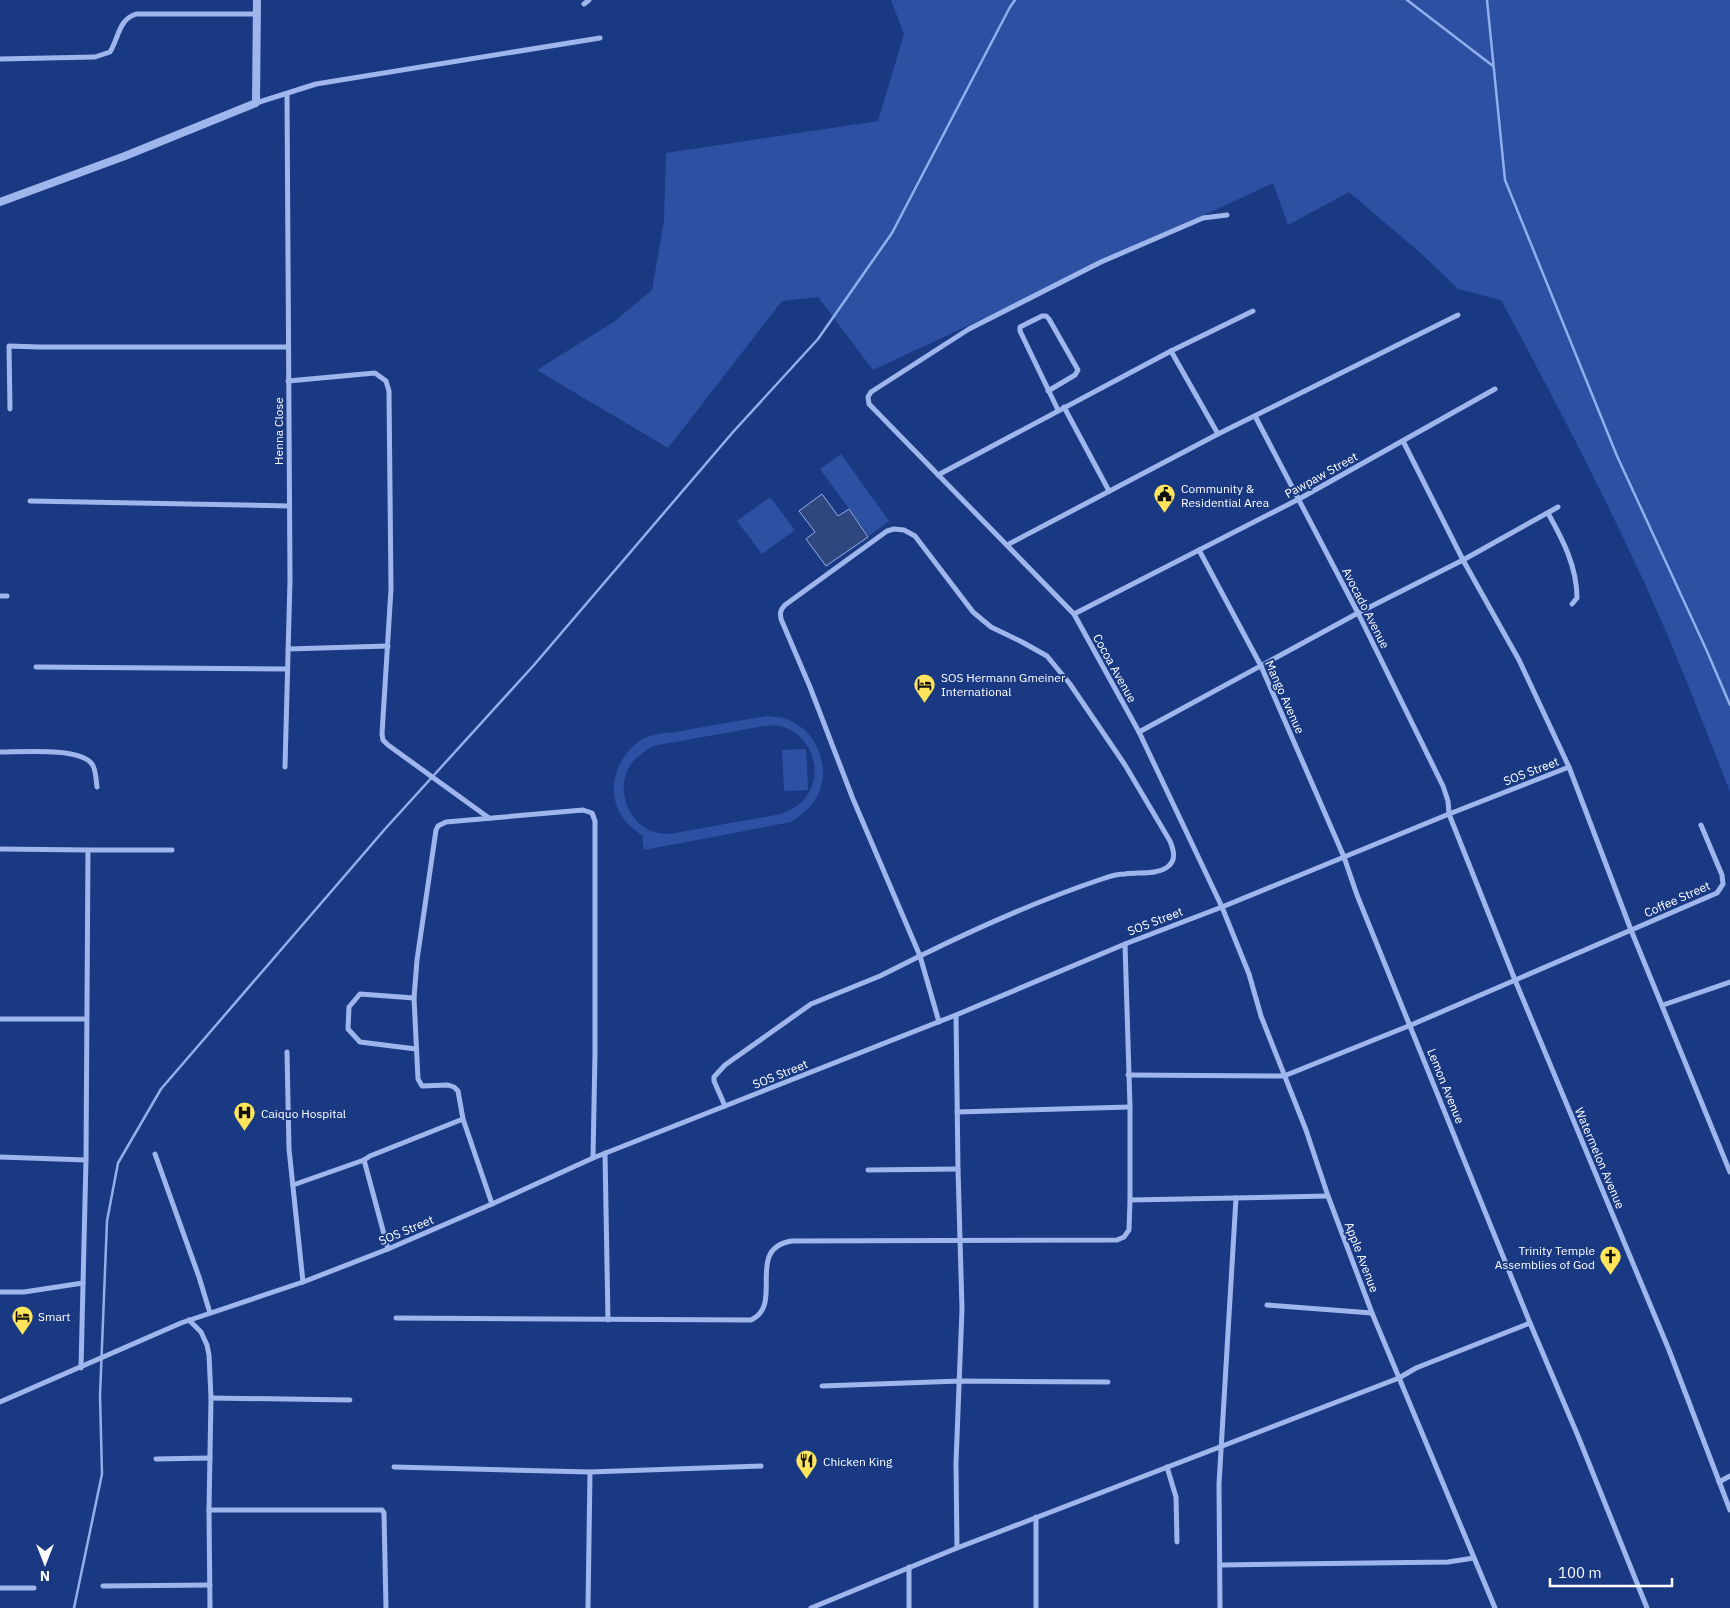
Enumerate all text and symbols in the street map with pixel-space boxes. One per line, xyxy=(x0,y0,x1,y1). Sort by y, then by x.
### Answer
street label: Henna Close xyxy=(271,397,286,465)
street label: Pawpaw Street xyxy=(1282,449,1360,501)
place label: Community & Residential Area xyxy=(1181,481,1270,510)
public building icon: Community & Residential Area xyxy=(1153,483,1177,514)
street label: Avocado Avenue xyxy=(1339,565,1393,651)
street label: Cocoa Avenue xyxy=(1090,631,1140,705)
street label: Mango Avenue xyxy=(1262,658,1308,736)
place label: SOS Hermann Gmeiner International xyxy=(941,670,1066,699)
hotel icon: SOS Hermann Gmeiner International xyxy=(913,672,937,703)
street label: SOS Street xyxy=(1501,754,1561,788)
street label: Coffee Street xyxy=(1642,878,1712,920)
street label: SOS Street xyxy=(1125,904,1185,938)
street label: Lemon Avenue xyxy=(1424,1046,1468,1126)
street label: SOS Street xyxy=(750,1056,810,1092)
hospital icon: Caiquo Hospital xyxy=(233,1101,257,1132)
street label: Watermelon Avenue xyxy=(1572,1105,1628,1211)
place label: Caiquo Hospital xyxy=(261,1106,346,1121)
street label: SOS Street xyxy=(376,1212,436,1248)
street label: Apple Avenue xyxy=(1342,1220,1382,1295)
place label: Trinity Temple Assemblies of God xyxy=(1495,1243,1595,1272)
church icon: Trinity Temple Assemblies of God xyxy=(1599,1245,1623,1276)
hotel icon: Smart xyxy=(10,1304,34,1335)
place label: Smart xyxy=(38,1309,71,1324)
restaurant icon: Chicken King xyxy=(795,1449,819,1480)
place label: Chicken King xyxy=(823,1454,893,1469)
north arrow xyxy=(20,1538,70,1588)
scale bar xyxy=(1550,1556,1672,1588)
text: 100 m xyxy=(1558,1563,1602,1582)
text: N xyxy=(40,1567,50,1585)

